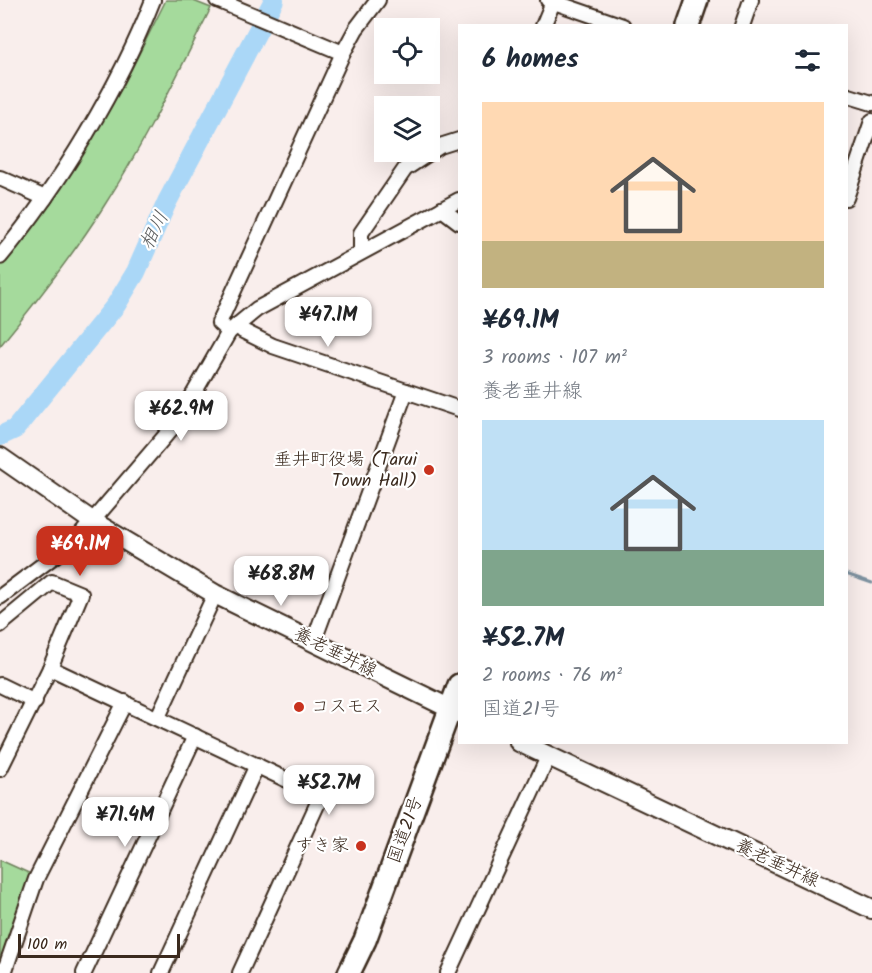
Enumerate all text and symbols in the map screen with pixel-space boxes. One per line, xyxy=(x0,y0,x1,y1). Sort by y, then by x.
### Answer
map controls xyxy=(374,18,440,162)
button: locate xyxy=(374,18,440,84)
text: 6 homes xyxy=(482,39,579,81)
icon: filters xyxy=(791,44,824,77)
button: layers xyxy=(374,96,440,162)
icon: home xyxy=(599,141,707,249)
water label: 相川 xyxy=(132,206,178,256)
pin: ¥47.1M xyxy=(279,297,377,348)
text: ¥47.1M xyxy=(299,300,357,332)
text: ¥69.1M xyxy=(482,300,559,342)
text: 3 rooms · 107 m² xyxy=(482,342,627,374)
text: 養老垂井線 xyxy=(482,376,582,408)
pin: ¥62.9M xyxy=(132,391,230,442)
text: ¥62.9M xyxy=(149,394,213,426)
place label: 垂井町役場 (Tarui Town Hall) xyxy=(274,446,418,496)
icon: home xyxy=(599,459,707,567)
marker: 垂井町役場 (Tarui Town Hall) xyxy=(422,463,436,477)
pin: ¥69.1M xyxy=(31,526,129,577)
text: ¥69.1M xyxy=(50,529,110,561)
pin: ¥68.8M xyxy=(232,556,330,607)
text: ¥68.8M xyxy=(248,559,314,591)
text: ¥52.7M xyxy=(482,618,564,660)
street label: 養老垂井線 xyxy=(288,620,382,686)
text: 2 rooms · 76 m² xyxy=(482,660,622,692)
place label: コスモス xyxy=(311,693,382,722)
text: 国道21号 xyxy=(482,694,560,726)
marker: コスモス xyxy=(292,700,306,714)
pin: ¥52.7M xyxy=(280,765,378,816)
text: ¥52.7M xyxy=(297,768,361,800)
street label: 国道21号 xyxy=(380,792,432,868)
pin: ¥71.4M xyxy=(76,797,174,848)
text: ¥71.4M xyxy=(96,800,154,832)
place label: すき家 xyxy=(295,832,349,861)
street label: 養老垂井線 xyxy=(730,832,824,896)
marker: すき家 xyxy=(354,839,368,853)
scale bar xyxy=(18,931,180,958)
text: 100 m xyxy=(27,932,67,957)

